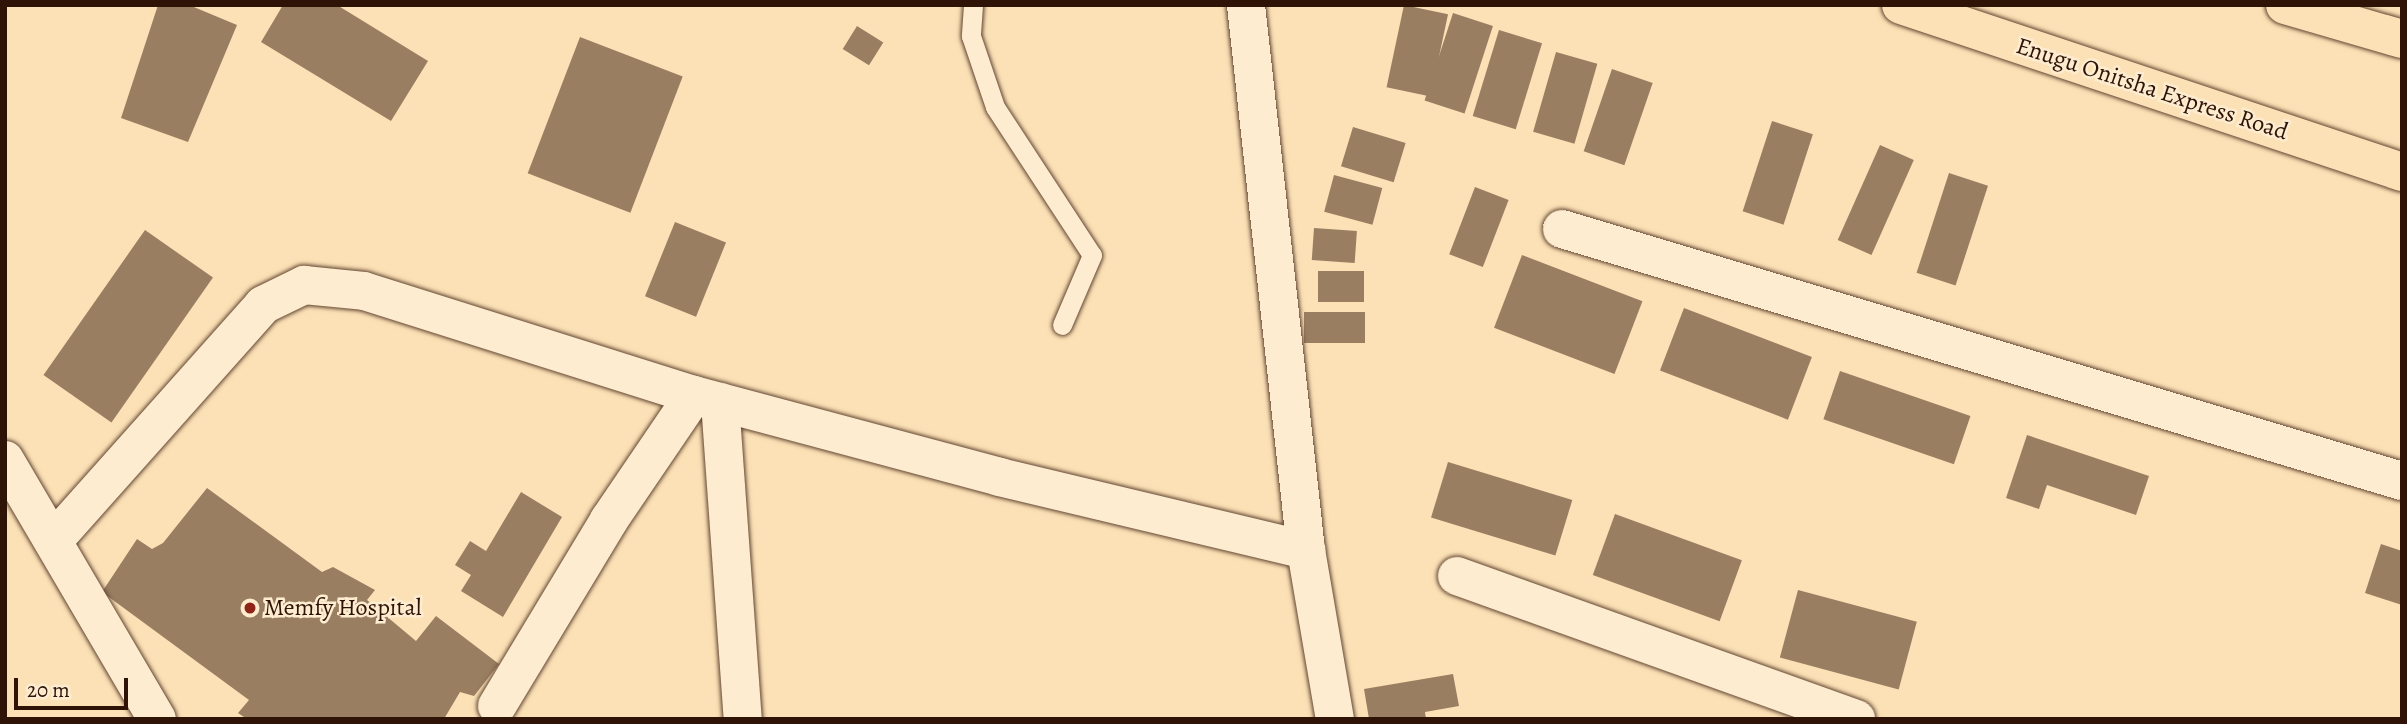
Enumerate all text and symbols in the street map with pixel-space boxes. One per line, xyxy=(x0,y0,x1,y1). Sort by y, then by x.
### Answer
street label: Enugu Onitsha Express Road xyxy=(2012,31,2292,147)
place label: Memfy Hospital xyxy=(264,594,422,622)
marker: Memfy Hospital xyxy=(242,600,258,616)
scale bar xyxy=(18,664,131,708)
text: 20 m xyxy=(27,676,70,704)

